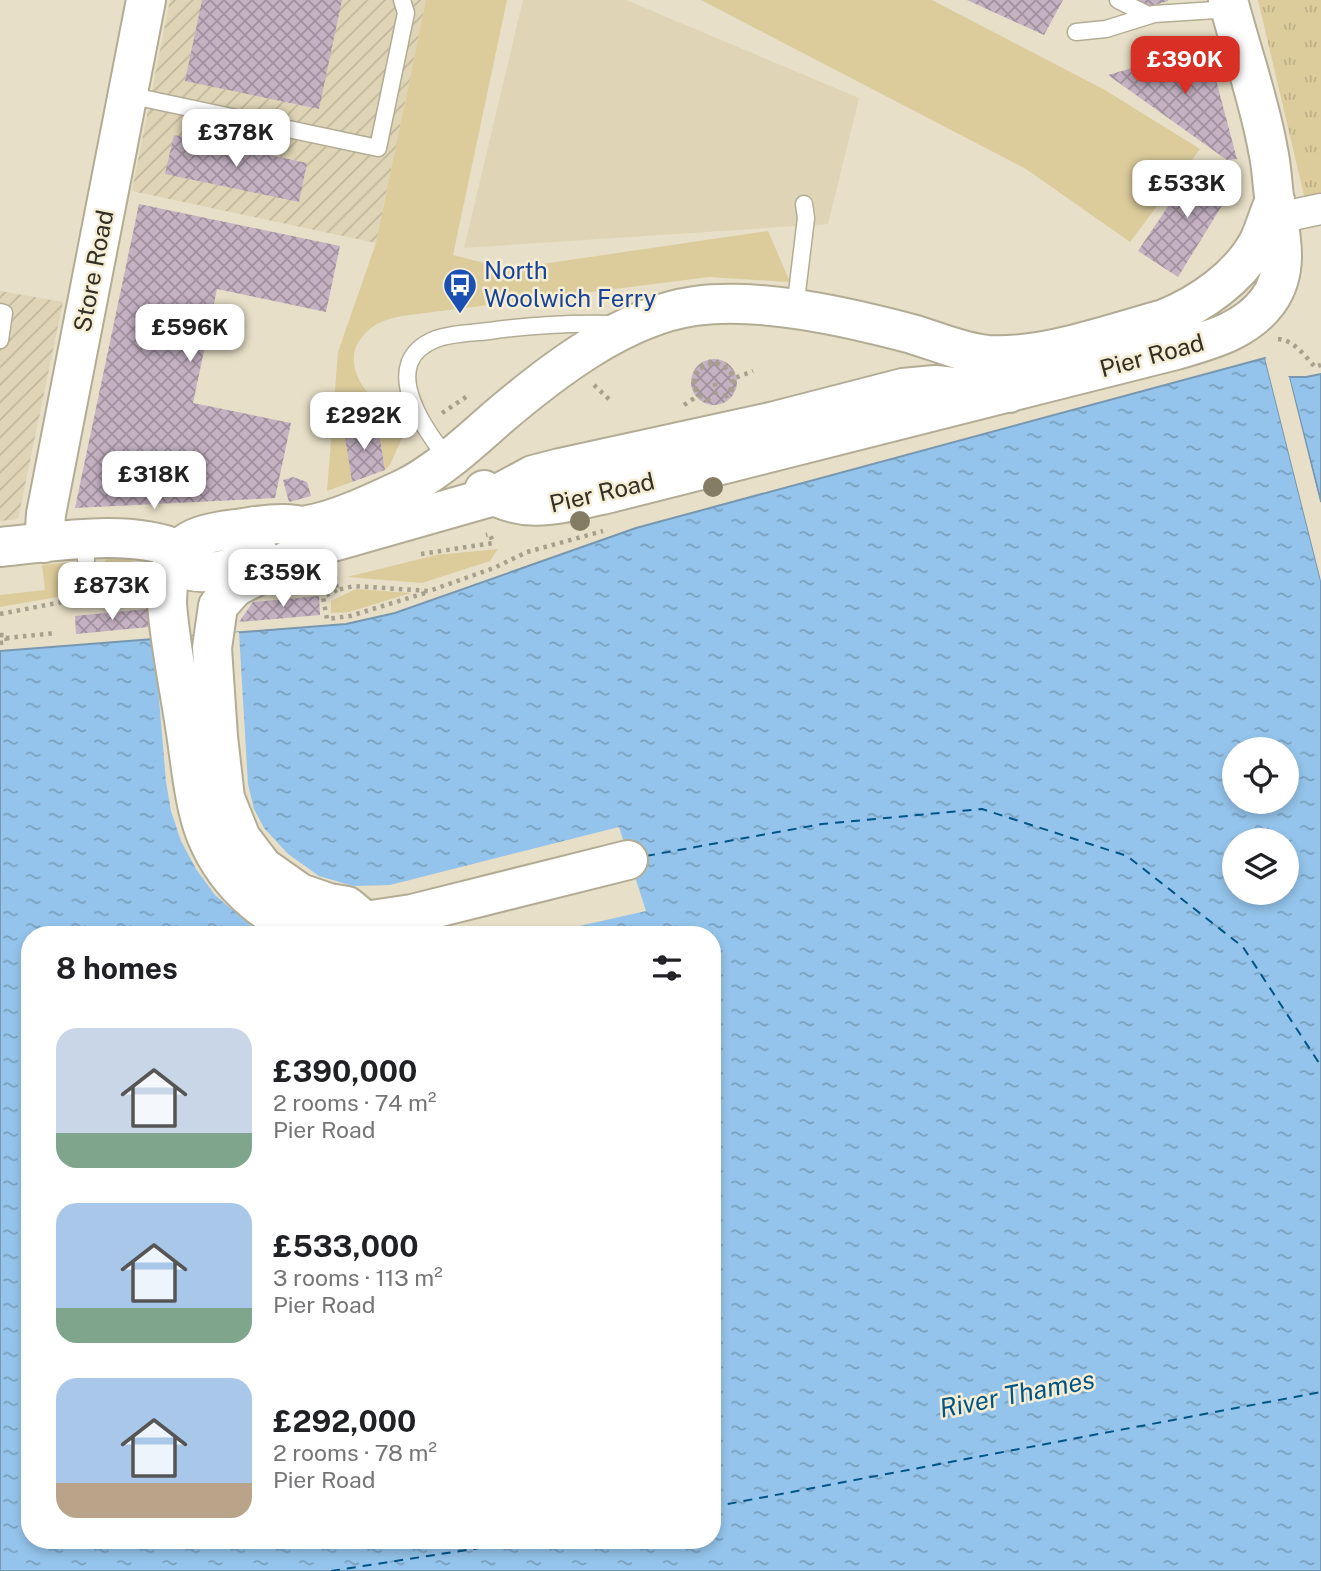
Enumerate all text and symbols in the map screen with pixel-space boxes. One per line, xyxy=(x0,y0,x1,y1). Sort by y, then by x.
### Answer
pin: £390K xyxy=(1136,36,1234,96)
text: £390K xyxy=(1147,45,1223,72)
pin: £378K xyxy=(187,110,285,169)
text: £378K xyxy=(198,118,274,145)
pin: £533K xyxy=(1138,160,1236,220)
text: £533K xyxy=(1148,169,1226,196)
street label: Store Road xyxy=(67,208,119,334)
place label: North Woolwich Ferry xyxy=(484,256,657,312)
bus stop icon: North Woolwich Ferry xyxy=(441,266,479,315)
pin: £596K xyxy=(141,304,239,364)
text: £596K xyxy=(151,313,229,340)
street label: Pier Road xyxy=(1097,328,1207,382)
pin: £292K xyxy=(315,392,413,452)
text: £292K xyxy=(326,401,402,428)
pin: £318K xyxy=(105,452,203,511)
text: £318K xyxy=(118,460,190,487)
street label: Pier Road xyxy=(547,466,657,518)
pin: £359K xyxy=(234,550,332,609)
text: £359K xyxy=(244,558,322,585)
pin: £873K xyxy=(63,562,161,622)
text: £873K xyxy=(74,571,150,598)
map controls xyxy=(1222,737,1299,905)
button: locate xyxy=(1222,737,1299,814)
button: layers xyxy=(1222,828,1299,905)
icon: filters xyxy=(648,949,686,987)
text: 8 homes xyxy=(56,950,178,986)
text: £390,000 xyxy=(273,1053,417,1089)
icon: home xyxy=(112,1056,196,1140)
text: 2 rooms · 74 m² xyxy=(273,1089,436,1116)
text: Pier Road xyxy=(273,1116,375,1143)
text: £533,000 xyxy=(273,1228,419,1264)
icon: home xyxy=(112,1231,196,1315)
text: 3 rooms · 113 m² xyxy=(273,1264,443,1291)
text: Pier Road xyxy=(273,1291,375,1318)
water label: River Thames xyxy=(937,1363,1097,1424)
text: £292,000 xyxy=(273,1403,416,1439)
icon: home xyxy=(112,1406,196,1490)
text: 2 rooms · 78 m² xyxy=(273,1439,437,1466)
text: Pier Road xyxy=(273,1466,375,1493)

